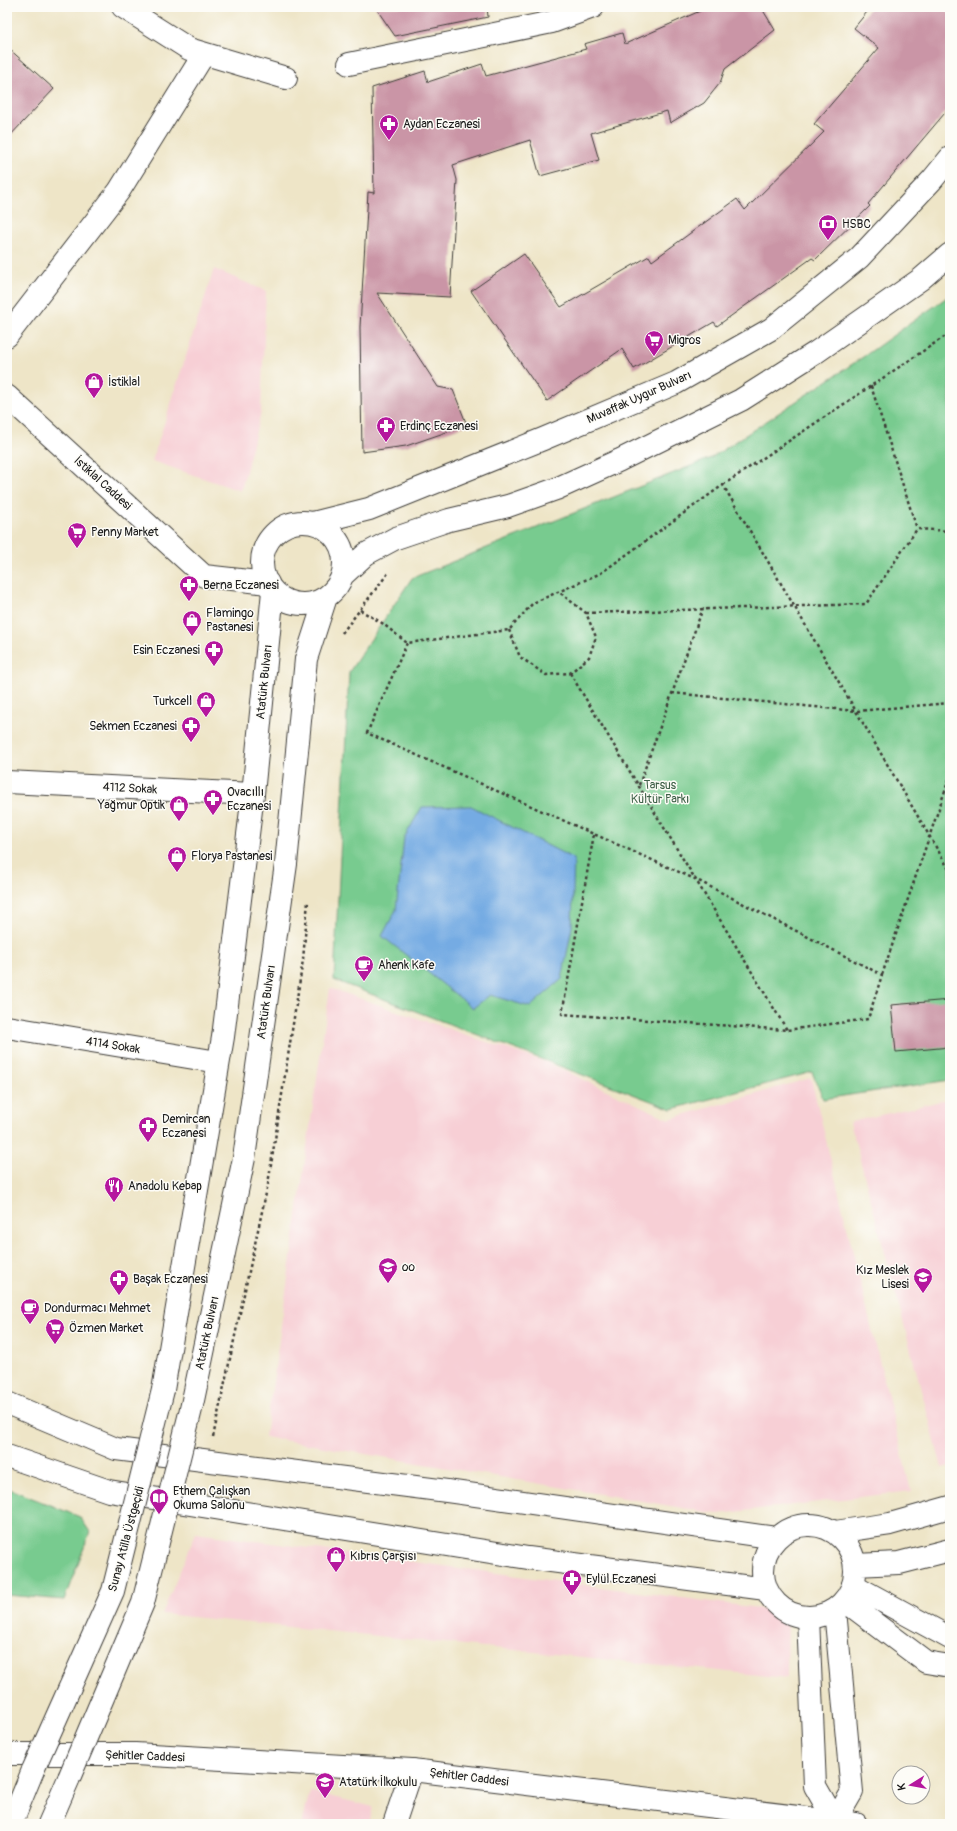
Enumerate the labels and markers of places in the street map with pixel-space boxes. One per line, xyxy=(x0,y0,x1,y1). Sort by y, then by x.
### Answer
pharmacy icon: Aydan Eczanesi xyxy=(378,113,400,141)
place label: Aydan Eczanesi xyxy=(403,117,480,132)
bank icon: HSBC xyxy=(817,213,839,241)
place label: HSBC xyxy=(842,217,871,232)
supermarket icon: Migros xyxy=(643,329,665,357)
place label: Migros xyxy=(668,333,701,348)
shop icon: İstiklal xyxy=(83,371,105,399)
place label: İstiklal xyxy=(108,374,140,390)
pharmacy icon: Erdinç Eczanesi xyxy=(375,415,397,443)
place label: Erdinç Eczanesi xyxy=(400,419,478,434)
supermarket icon: Penny Market xyxy=(66,521,88,549)
place label: Penny Market xyxy=(91,525,159,540)
pharmacy icon: Berna Eczanesi xyxy=(178,574,200,602)
place label: Berna Eczanesi xyxy=(203,578,279,593)
place label: Flamingo Pastanesi xyxy=(206,606,254,635)
shop icon: Flamingo Pastanesi xyxy=(181,609,203,637)
pharmacy icon: Esin Eczanesi xyxy=(203,639,225,667)
place label: Esin Eczanesi xyxy=(133,643,200,658)
shop icon: Turkcell xyxy=(195,690,217,718)
place label: Turkcell xyxy=(153,694,192,709)
pharmacy icon: Sekmen Eczanesi xyxy=(180,715,202,743)
place label: Sekmen Eczanesi xyxy=(89,719,177,734)
place label: Ovacıllı Eczanesi xyxy=(227,785,271,814)
pharmacy icon: Ovacıllı Eczanesi xyxy=(202,788,224,816)
shop icon: Yağmur Optik xyxy=(168,794,190,822)
place label: Yağmur Optik xyxy=(97,798,165,813)
shop icon: Florya Pastanesi xyxy=(166,845,188,873)
place label: Florya Pastanesi xyxy=(191,849,272,864)
cafe icon: Ahenk Kafe xyxy=(353,954,375,982)
place label: Ahenk Kafe xyxy=(378,958,434,973)
place label: Demircan Eczanesi xyxy=(162,1112,211,1141)
pharmacy icon: Demircan Eczanesi xyxy=(137,1115,159,1143)
restaurant icon: Anadolu Kebap xyxy=(103,1175,125,1203)
place label: Anadolu Kebap xyxy=(128,1179,202,1194)
school or university icon: oo xyxy=(377,1256,399,1284)
place label: oo xyxy=(402,1260,415,1275)
place label: Kız Meslek Lisesi xyxy=(856,1263,909,1292)
school or university icon: Kız Meslek Lisesi xyxy=(912,1266,934,1294)
pharmacy icon: Başak Eczanesi xyxy=(108,1268,130,1296)
place label: Başak Eczanesi xyxy=(133,1272,208,1287)
cafe icon: Dondurmacı Mehmet xyxy=(19,1297,41,1325)
place label: Dondurmacı Mehmet xyxy=(44,1301,151,1316)
supermarket icon: Özmen Market xyxy=(44,1317,66,1345)
place label: Özmen Market xyxy=(69,1320,144,1336)
place label: Ethem Çalışkan Okuma Salonu xyxy=(173,1484,251,1513)
library icon: Ethem Çalışkan Okuma Salonu xyxy=(148,1487,170,1515)
shop icon: Kıbrıs Çarşısı xyxy=(325,1545,347,1573)
place label: Kıbrıs Çarşısı xyxy=(350,1549,416,1564)
pharmacy icon: Eylül Eczanesi xyxy=(561,1568,583,1596)
place label: Eylül Eczanesi xyxy=(586,1572,656,1587)
school or university icon: Atatürk İlkokulu xyxy=(314,1771,336,1799)
place label: Atatürk İlkokulu xyxy=(339,1774,417,1790)

